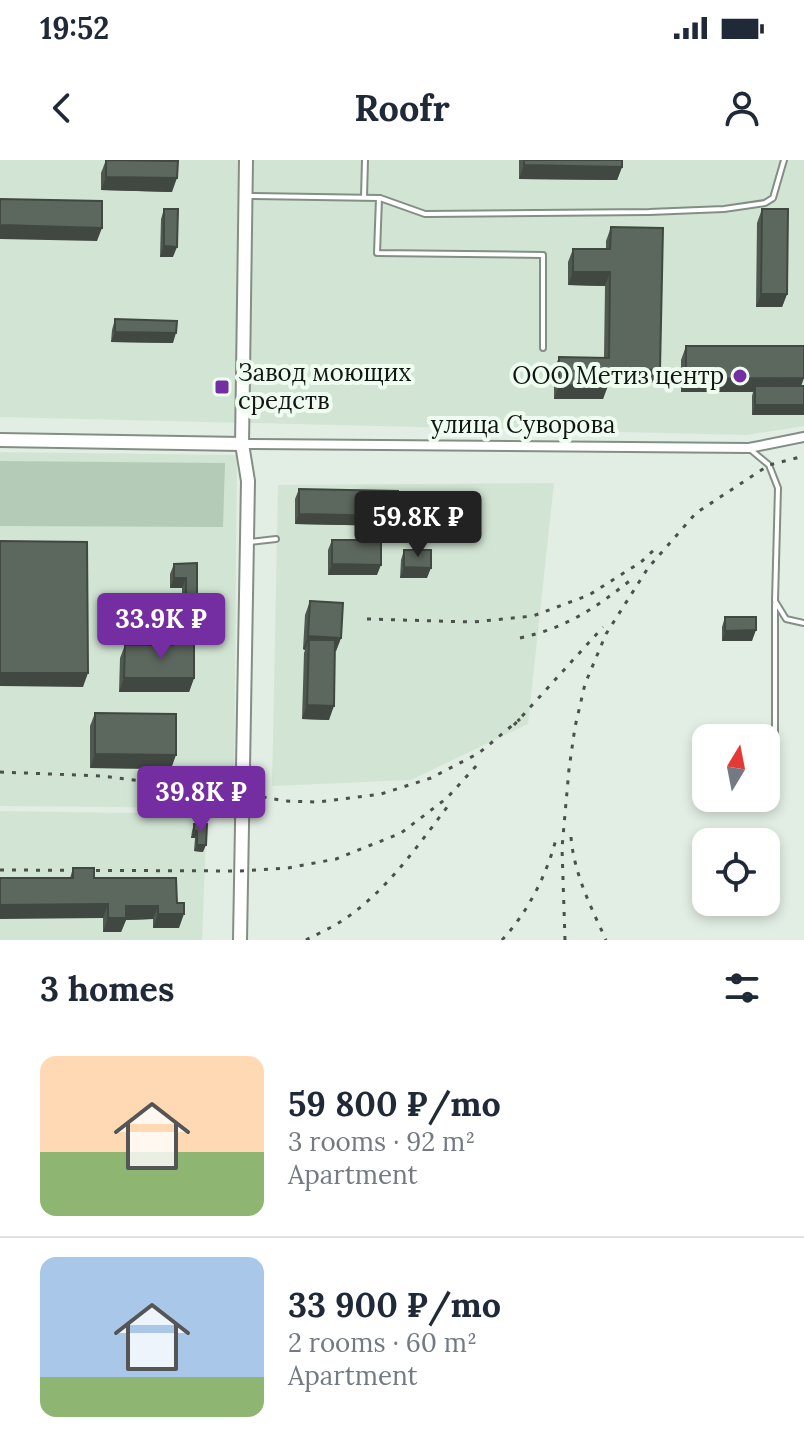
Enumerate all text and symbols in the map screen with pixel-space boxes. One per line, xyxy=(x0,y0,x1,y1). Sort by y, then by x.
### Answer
text: 19:52 xyxy=(40,9,109,47)
text: Roofr xyxy=(354,85,450,131)
icon: back xyxy=(40,86,84,130)
icon: person xyxy=(720,86,764,130)
place label: Завод моющих средств xyxy=(238,357,412,416)
place label: ООО Метиз центр xyxy=(512,360,724,391)
marker: ООО Метиз центр xyxy=(731,367,749,385)
marker: Завод моющих средств xyxy=(213,378,231,396)
street label: улица Суворова xyxy=(431,409,615,440)
pin: 59.8K ₽ xyxy=(344,491,492,559)
text: 59.8K ₽ xyxy=(373,500,463,533)
pin: 33.9K ₽ xyxy=(87,593,235,661)
text: 33.9K ₽ xyxy=(115,602,207,635)
north arrow xyxy=(692,724,780,812)
map controls xyxy=(692,724,780,916)
pin: 39.8K ₽ xyxy=(127,766,275,834)
text: 39.8K ₽ xyxy=(155,775,247,808)
button: locate xyxy=(692,828,780,916)
icon: filters xyxy=(720,966,764,1010)
text: 3 homes xyxy=(40,967,174,1010)
text: 59 800 ₽/mo xyxy=(288,1082,501,1125)
icon: home xyxy=(104,1088,200,1184)
text: 3 rooms · 92 m² xyxy=(288,1125,475,1158)
text: Apartment xyxy=(288,1158,418,1191)
text: 33 900 ₽/mo xyxy=(288,1283,501,1326)
icon: home xyxy=(104,1289,200,1385)
text: 2 rooms · 60 m² xyxy=(288,1326,477,1359)
text: Apartment xyxy=(288,1359,418,1392)

